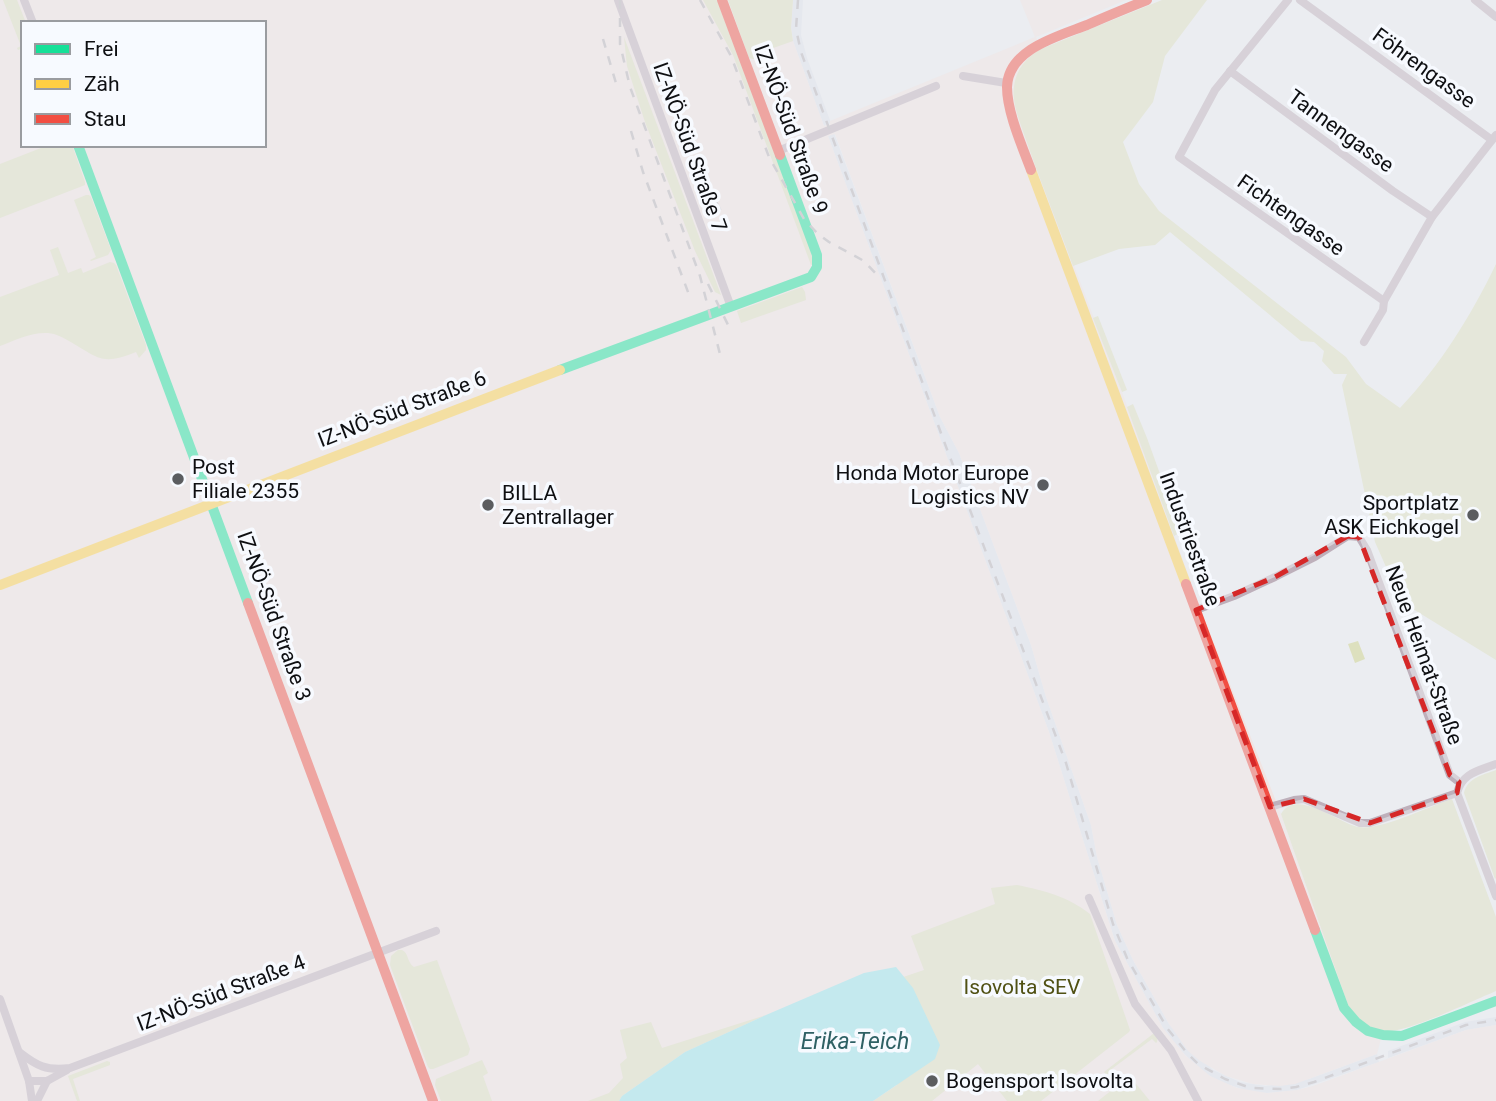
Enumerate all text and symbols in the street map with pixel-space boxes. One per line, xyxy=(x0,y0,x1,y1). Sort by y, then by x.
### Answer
legend xyxy=(21,21,266,147)
street label: Föhrengasse xyxy=(1368,23,1480,113)
text: Frei xyxy=(84,37,119,61)
street label: IZ-NÖ-Süd Straße 9 xyxy=(749,41,833,217)
street label: IZ-NÖ-Süd Straße 7 xyxy=(648,59,732,235)
text: Zäh xyxy=(84,72,120,96)
street label: Tannengasse xyxy=(1283,85,1399,177)
text: Stau xyxy=(84,107,126,131)
street label: Fichtengasse xyxy=(1233,169,1349,261)
street label: IZ-NÖ-Süd Straße 6 xyxy=(314,366,490,452)
place label: Post Filiale 2355 xyxy=(192,455,299,503)
place label: Honda Motor Europe Logistics NV xyxy=(836,461,1030,509)
street label: Industriestraße xyxy=(1155,469,1225,609)
marker: Post Filiale 2355 xyxy=(170,471,186,487)
marker: Honda Motor Europe Logistics NV xyxy=(1035,477,1051,493)
place label: BILLA Zentrallager xyxy=(502,481,614,529)
place label: Sportplatz ASK Eichkogel xyxy=(1324,491,1459,539)
marker: BILLA Zentrallager xyxy=(480,497,496,513)
marker: Sportplatz ASK Eichkogel xyxy=(1465,507,1481,523)
street label: IZ-NÖ-Süd Straße 3 xyxy=(232,528,316,704)
street label: Neue Heimat-Straße xyxy=(1380,562,1468,748)
street label: IZ-NÖ-Süd Straße 4 xyxy=(133,950,309,1036)
park label: Isovolta SEV xyxy=(964,975,1081,999)
water label: Erika-Teich xyxy=(801,1028,909,1055)
place label: Bogensport Isovolta xyxy=(946,1069,1134,1093)
marker: Bogensport Isovolta xyxy=(924,1073,940,1089)

